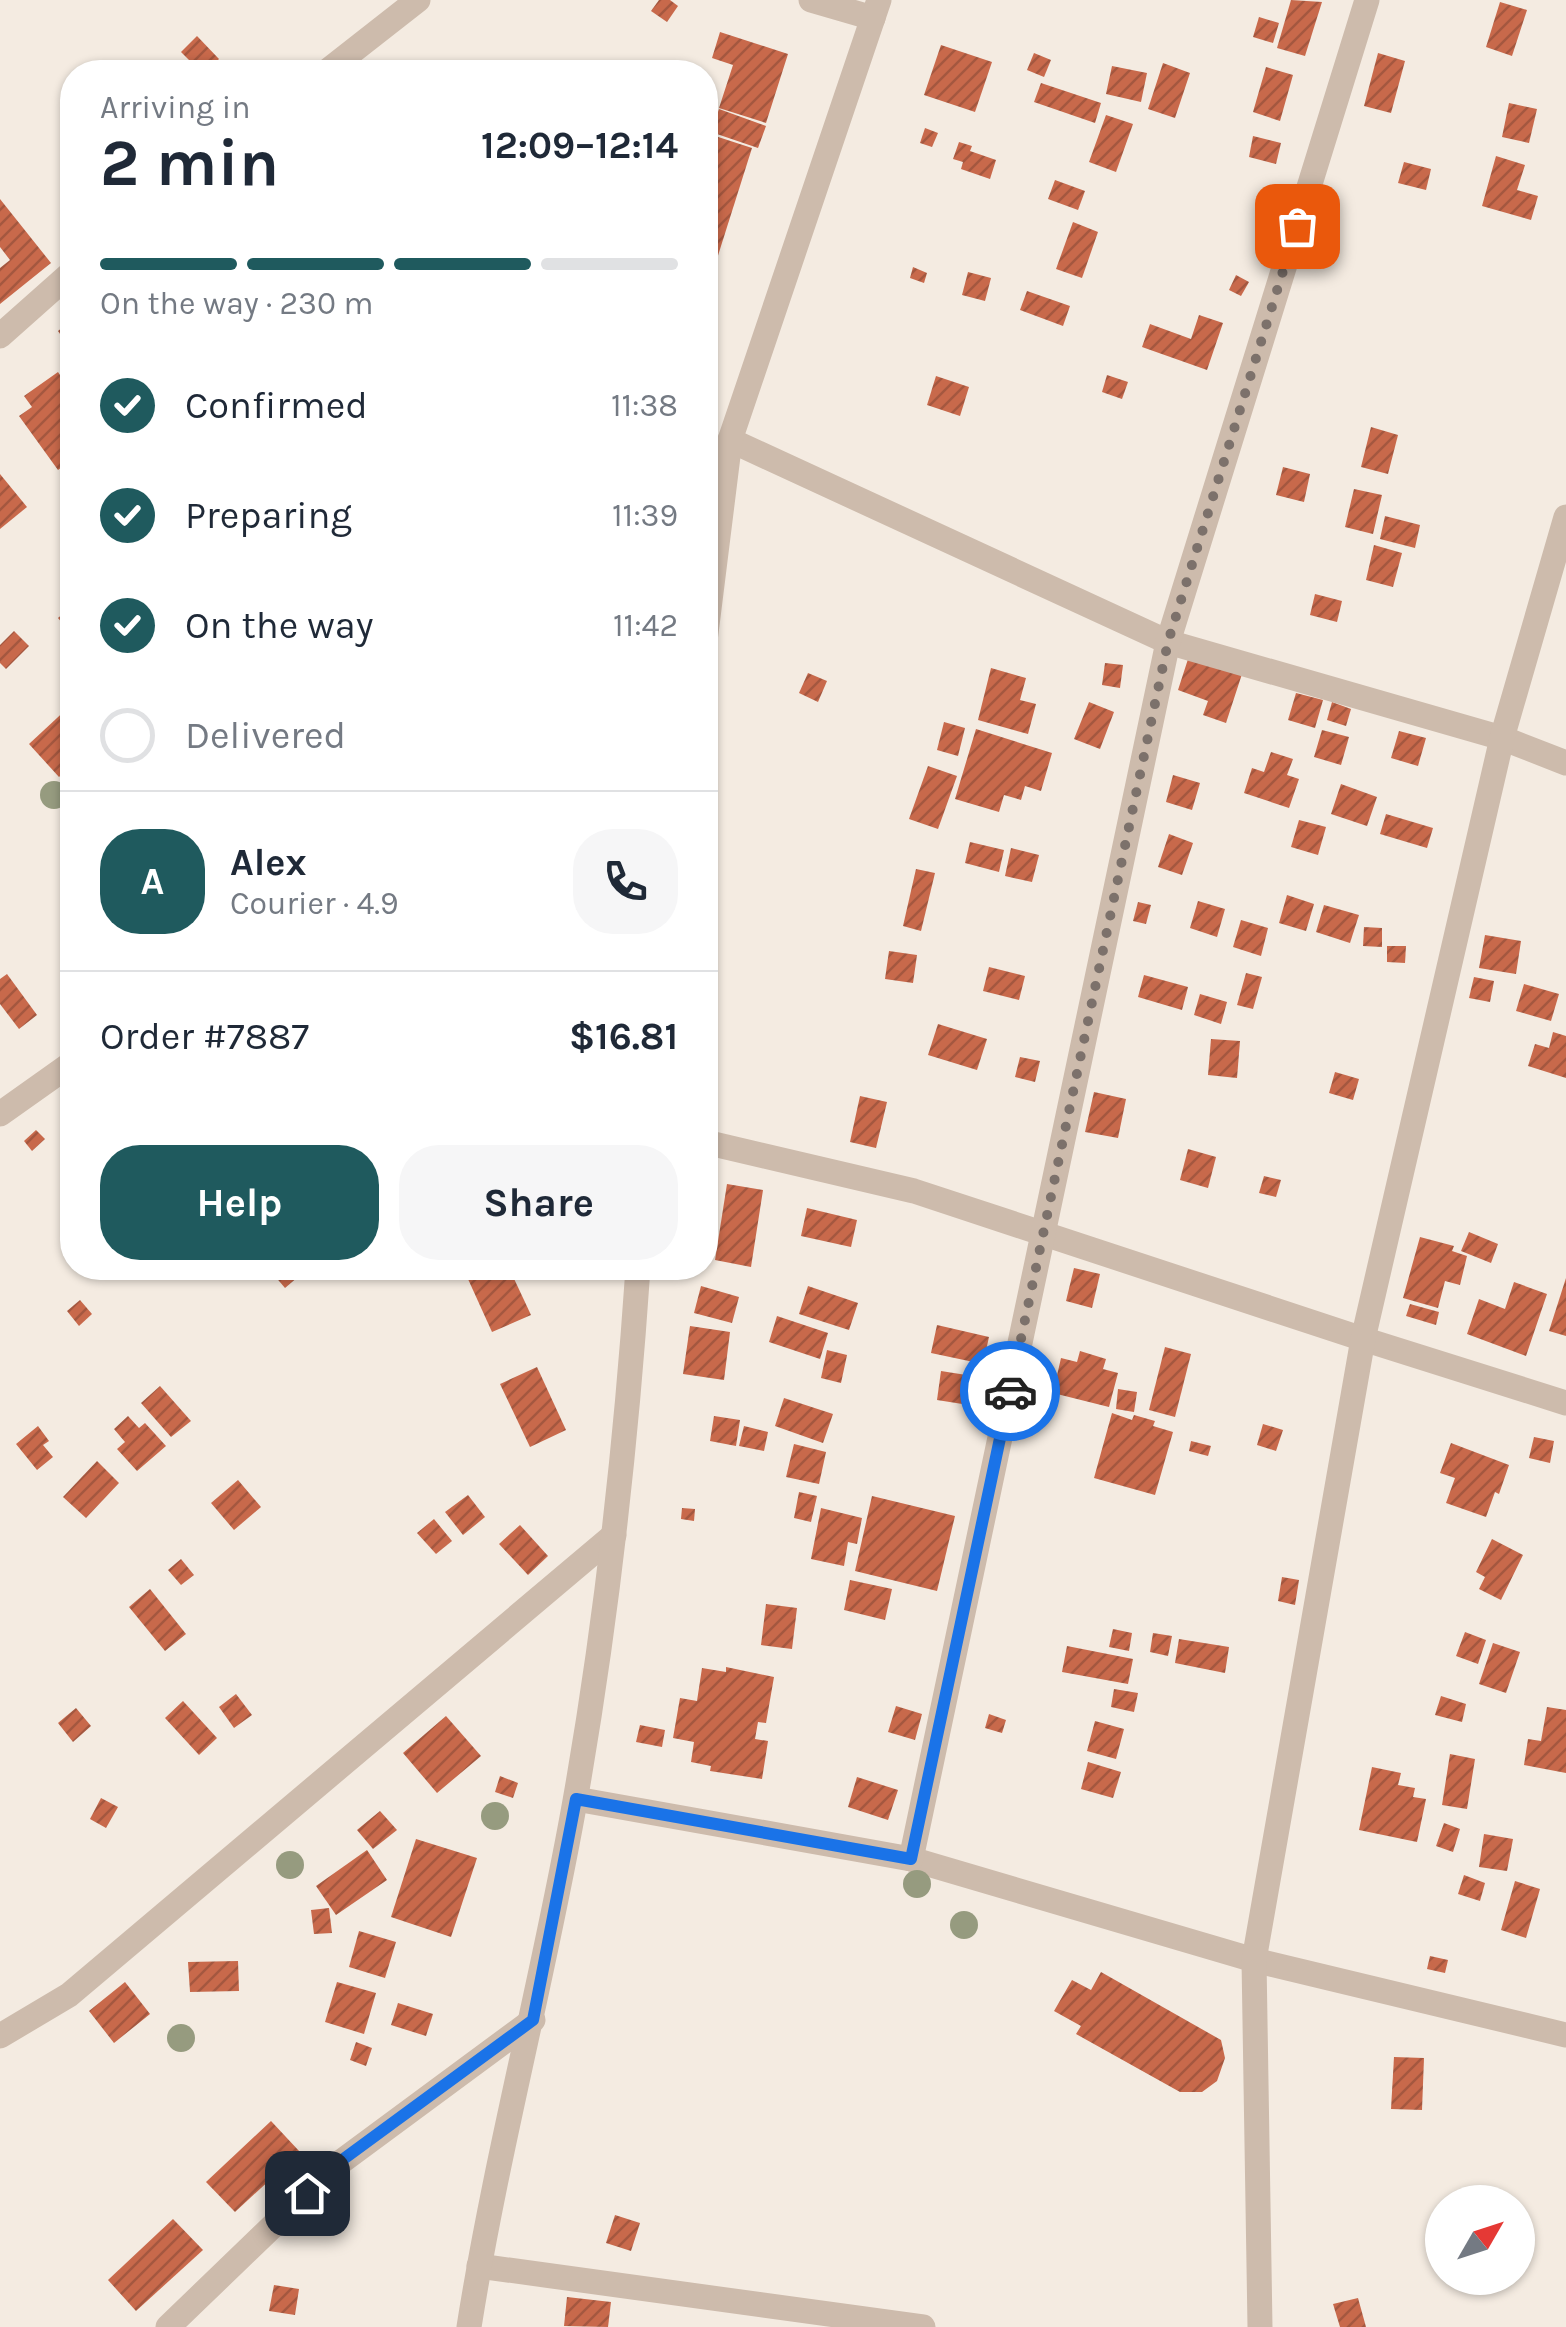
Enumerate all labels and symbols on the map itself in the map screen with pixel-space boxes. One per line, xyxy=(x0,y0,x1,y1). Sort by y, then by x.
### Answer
pin xyxy=(1255,184,1340,269)
courier xyxy=(960,1341,1060,1441)
pin xyxy=(265,2151,350,2236)
north arrow xyxy=(1425,2185,1535,2295)

